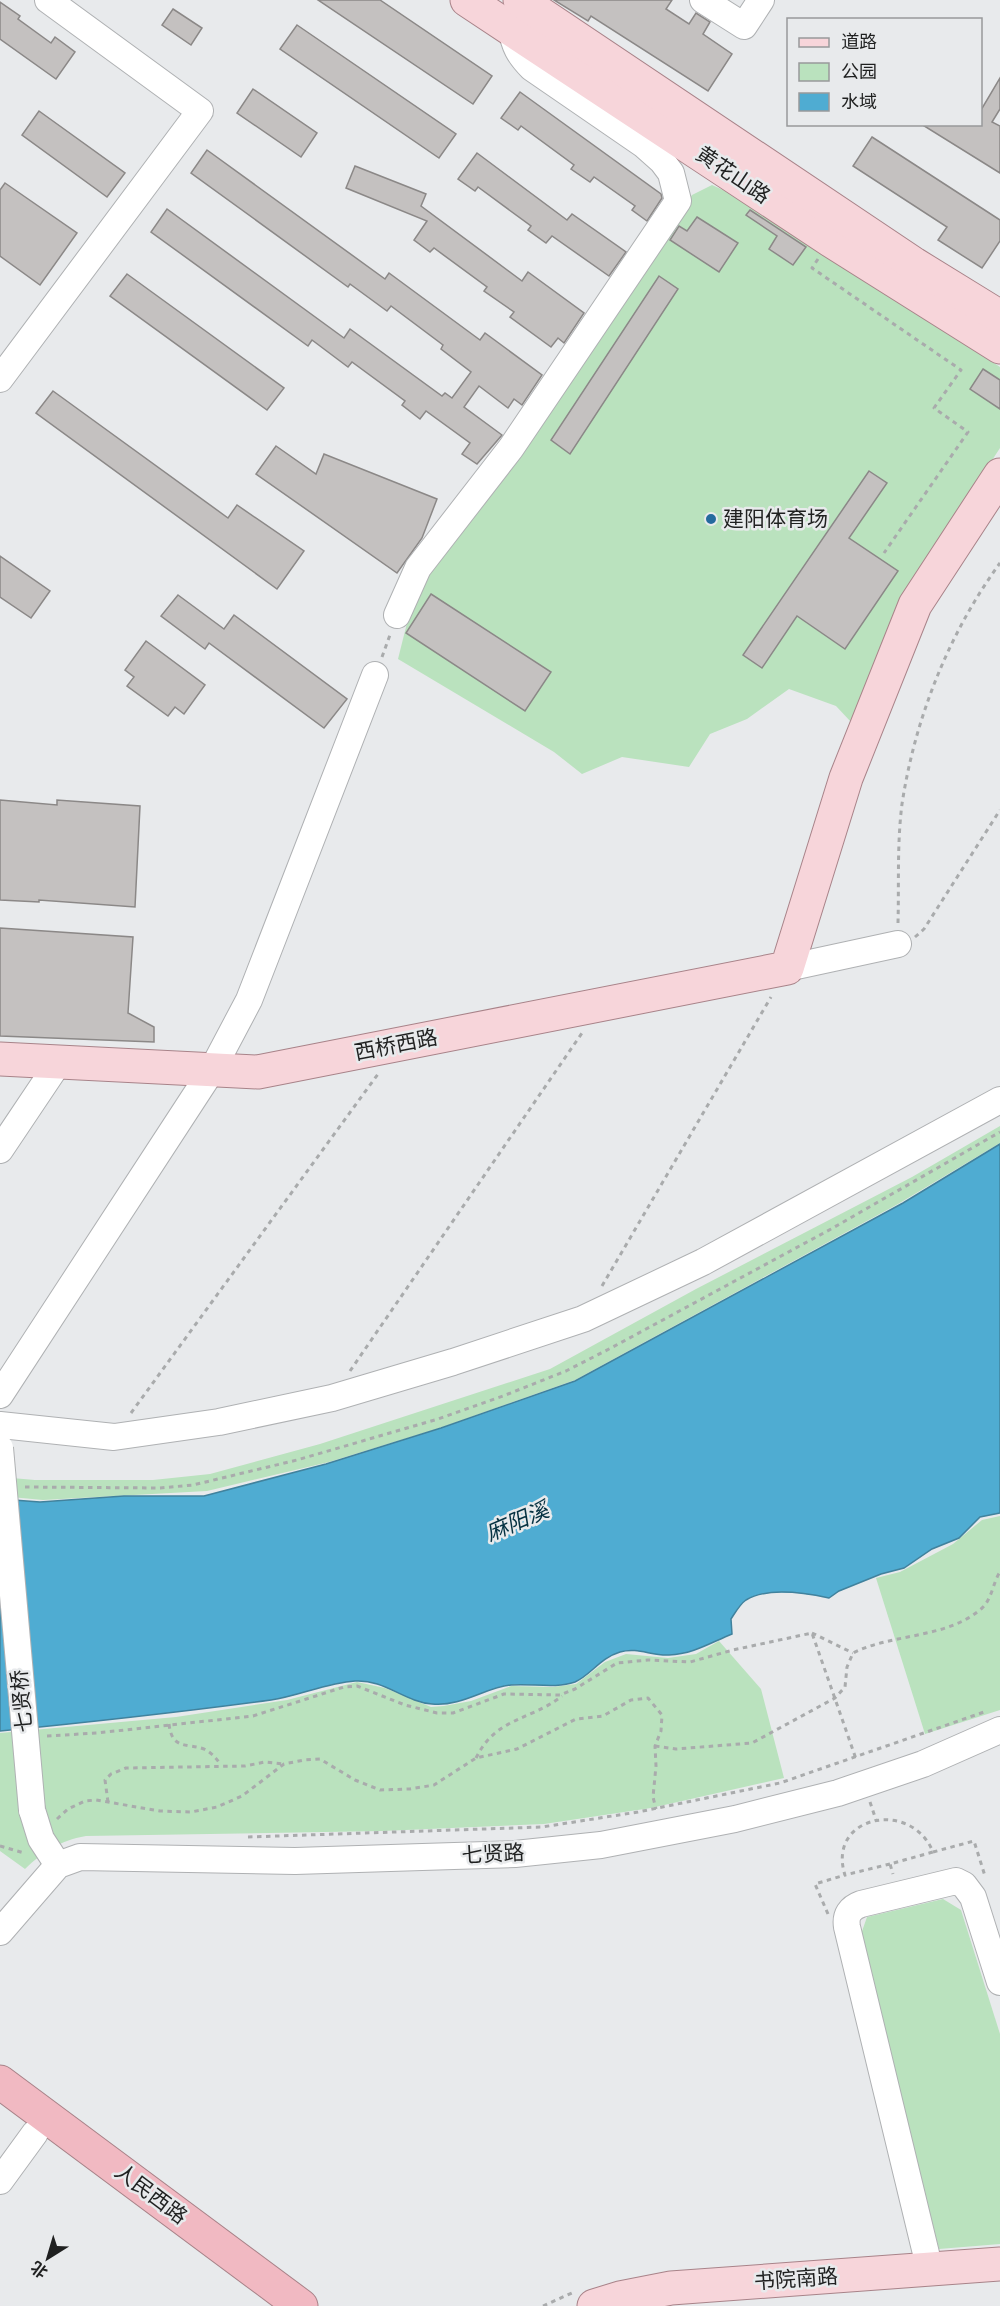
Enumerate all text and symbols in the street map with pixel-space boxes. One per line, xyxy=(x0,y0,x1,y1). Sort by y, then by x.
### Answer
legend xyxy=(787,18,982,126)
text: 道路 xyxy=(841,31,877,53)
text: 公园 xyxy=(841,61,877,83)
text: 水域 xyxy=(841,91,877,113)
street label: 黄花山路 xyxy=(691,142,775,209)
place label: 建阳体育场 xyxy=(723,507,828,532)
marker: 建阳体育场 xyxy=(704,512,718,526)
street label: 西桥西路 xyxy=(352,1025,440,1066)
water label: 麻阳溪 xyxy=(482,1496,555,1547)
street label: 七贤桥 xyxy=(7,1668,38,1733)
street label: 七贤路 xyxy=(461,1840,525,1869)
street label: 人民西路 xyxy=(110,2159,192,2230)
north arrow xyxy=(18,2228,78,2288)
text: 北 xyxy=(27,2256,52,2282)
street label: 书院南路 xyxy=(753,2264,839,2295)

